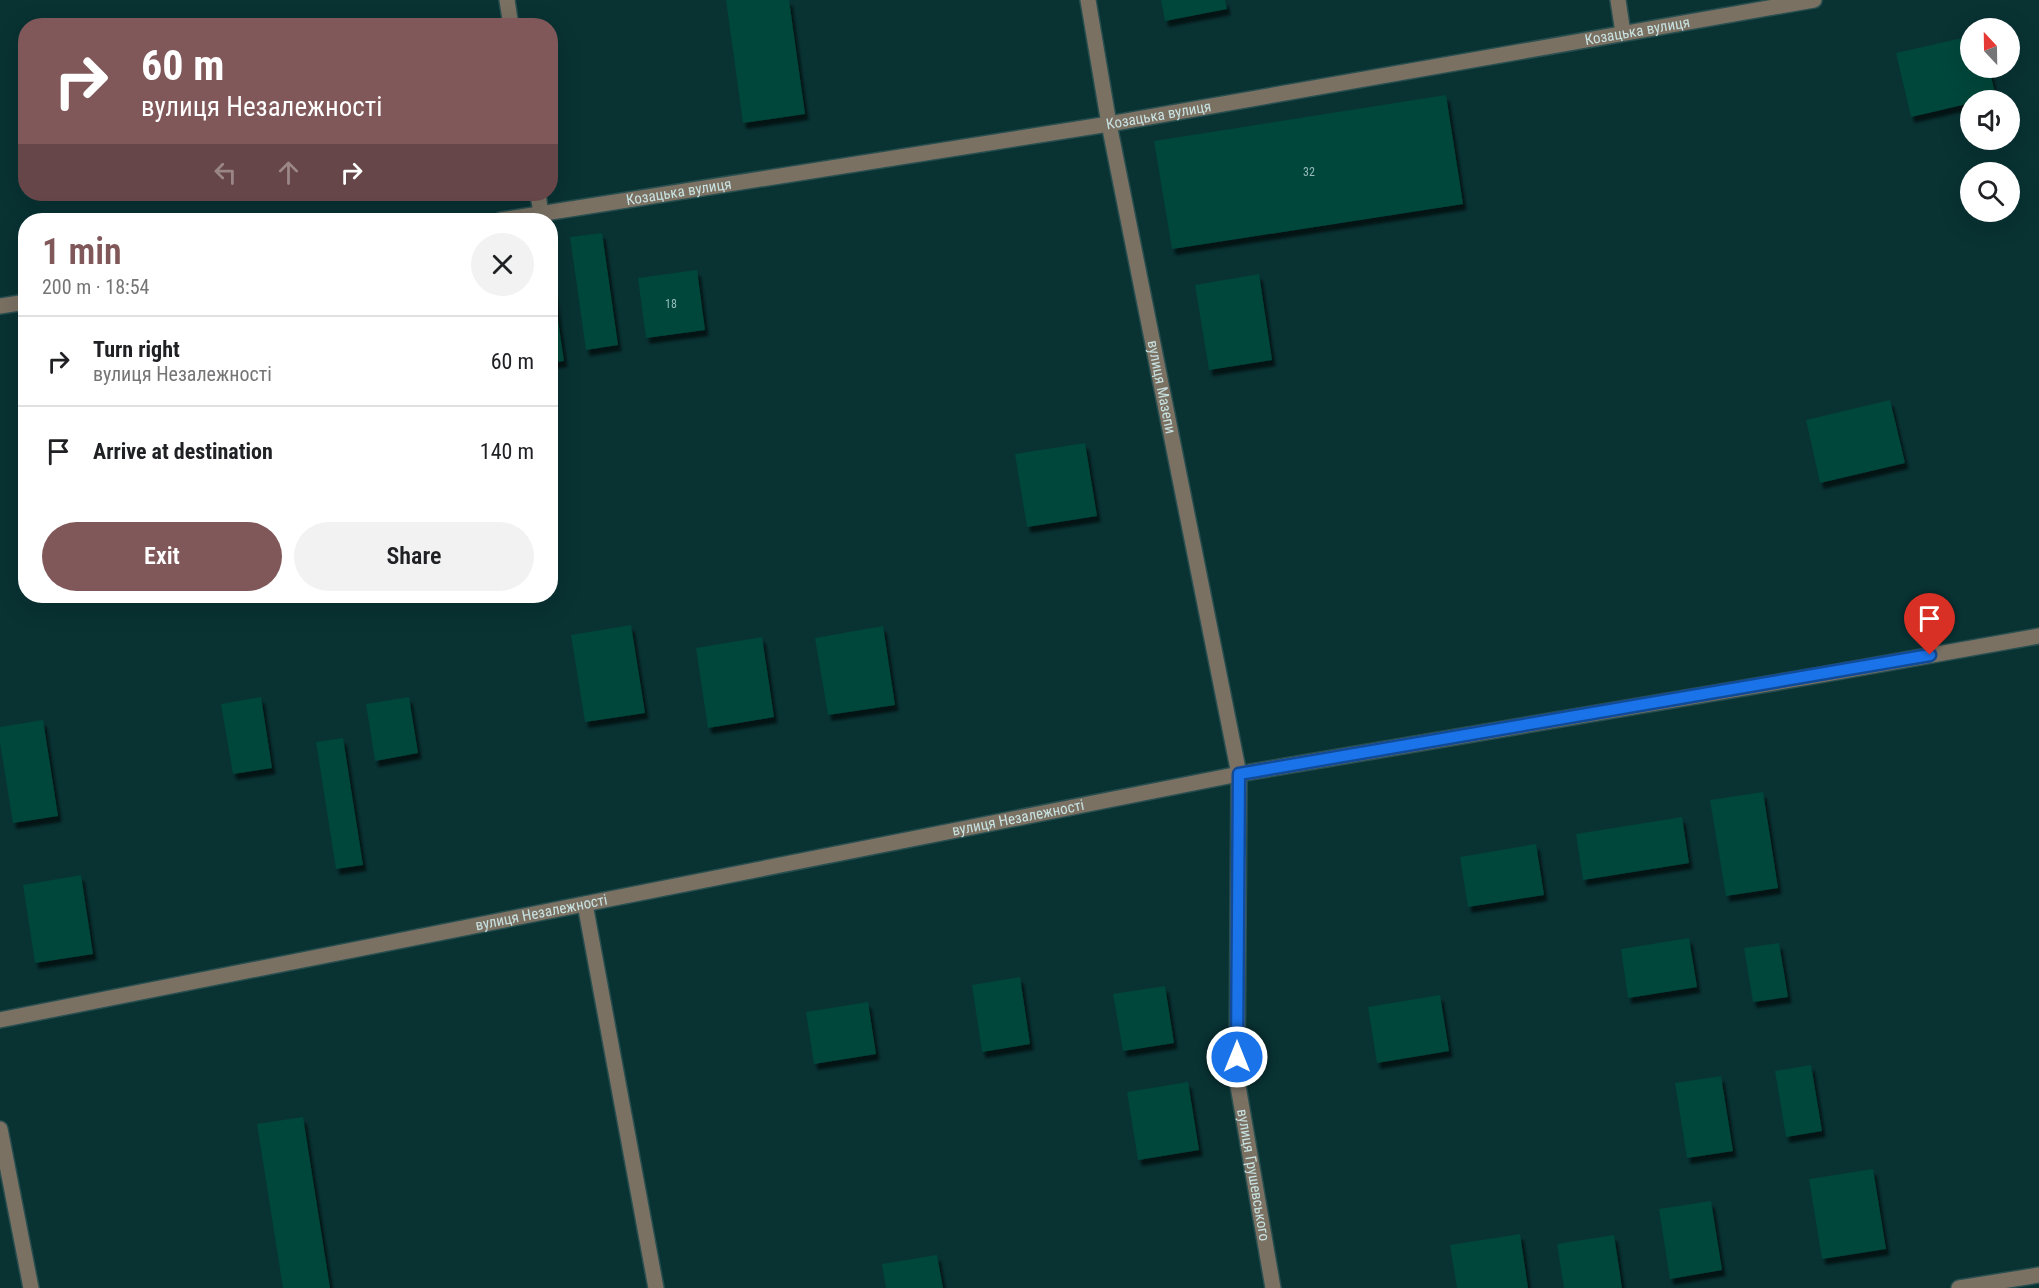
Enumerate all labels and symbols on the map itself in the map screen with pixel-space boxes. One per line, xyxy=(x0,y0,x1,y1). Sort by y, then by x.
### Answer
street label: Козацька вулиця xyxy=(1583,13,1691,49)
north arrow xyxy=(1960,18,2020,78)
street label: Козацька вулиця xyxy=(1105,97,1213,133)
house number: 32 xyxy=(1303,165,1315,179)
street label: Козацька вулиця xyxy=(625,175,733,209)
house number: 18 xyxy=(665,297,677,311)
street label: вулиця Мазепи xyxy=(1143,339,1180,435)
pin xyxy=(1904,593,1955,655)
street label: вулиця Незалежності xyxy=(951,796,1086,840)
street label: вулиця Незалежності xyxy=(474,891,609,934)
position arrow xyxy=(1205,1025,1269,1089)
street label: вулиця Грушевського xyxy=(1233,1108,1274,1242)

